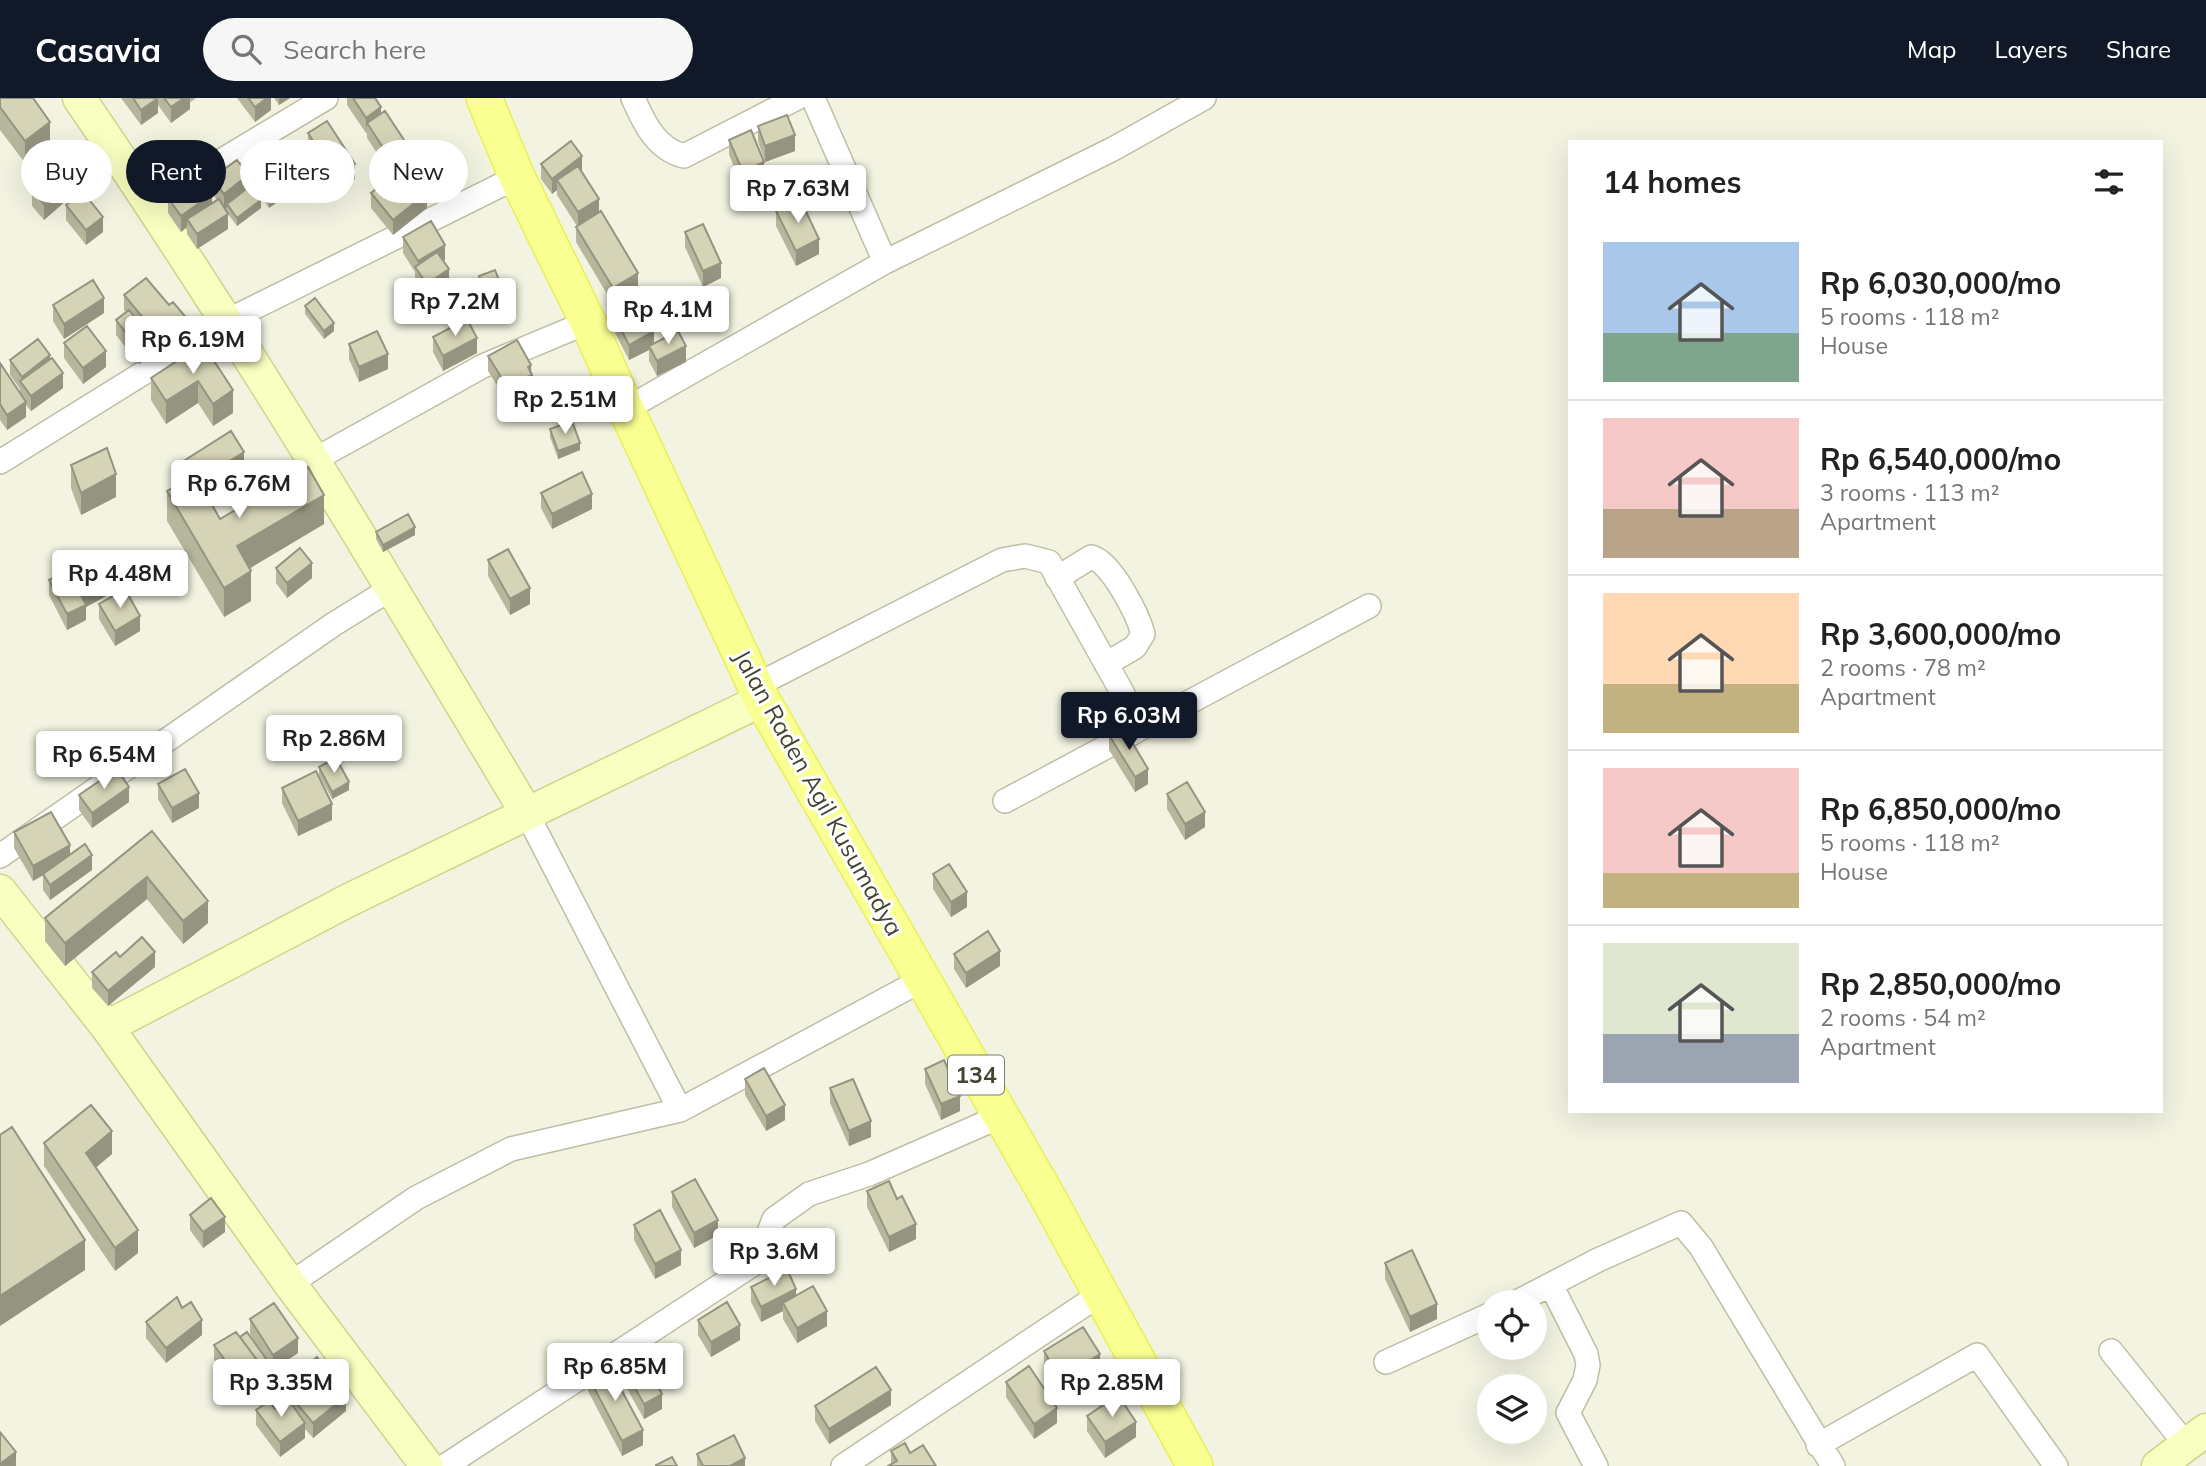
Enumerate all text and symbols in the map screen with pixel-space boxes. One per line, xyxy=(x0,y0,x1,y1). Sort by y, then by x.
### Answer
search box xyxy=(203,18,693,81)
text: Casavia xyxy=(35,29,161,70)
icon: search xyxy=(227,30,265,68)
text: Search here xyxy=(283,33,426,66)
text: Map xyxy=(1907,34,1956,64)
text: Layers xyxy=(1994,34,2068,64)
text: Share xyxy=(2106,34,2171,64)
chip: Buy xyxy=(21,140,112,203)
chip: Rent xyxy=(126,140,226,203)
chip: Filters xyxy=(240,140,355,203)
chip: New xyxy=(369,140,468,203)
text: 14 homes xyxy=(1603,163,1742,201)
icon: filters xyxy=(2090,163,2128,201)
pin: Rp 7.63M xyxy=(726,166,870,225)
text: Rp 7.63M xyxy=(746,173,850,202)
text: Rp 6,030,000/mo xyxy=(1820,264,2061,302)
icon: home xyxy=(1659,270,1743,354)
pin: Rp 7.2M xyxy=(390,278,520,338)
text: Rp 7.2M xyxy=(410,286,500,315)
pin: Rp 4.1M xyxy=(603,286,733,346)
text: Rp 4.1M xyxy=(623,294,713,323)
text: 5 rooms · 118 m² xyxy=(1820,302,2000,331)
pin: Rp 6.19M xyxy=(121,316,265,376)
text: Rp 6.19M xyxy=(141,324,245,353)
text: House xyxy=(1820,331,1888,360)
pin: Rp 2.51M xyxy=(493,376,637,436)
text: Rp 2.51M xyxy=(513,384,617,413)
text: Rp 6,540,000/mo xyxy=(1820,440,2061,478)
icon: home xyxy=(1659,446,1743,530)
pin: Rp 6.76M xyxy=(167,460,311,520)
text: Rp 6.76M xyxy=(187,468,291,497)
text: 3 rooms · 113 m² xyxy=(1820,478,2000,507)
text: Apartment xyxy=(1820,507,1936,536)
pin: Rp 4.48M xyxy=(48,550,192,610)
text: Rp 4.48M xyxy=(68,558,172,587)
text: Rp 3,600,000/mo xyxy=(1820,615,2061,653)
icon: home xyxy=(1659,621,1743,705)
street label: Jalan Raden Agil Kusumadya xyxy=(728,644,910,941)
text: 2 rooms · 78 m² xyxy=(1820,653,1986,682)
text: Apartment xyxy=(1820,682,1936,711)
pin: Rp 6.03M xyxy=(1057,692,1201,752)
text: Rp 6.03M xyxy=(1077,700,1181,729)
pin: Rp 2.86M xyxy=(262,716,406,775)
text: Rp 2.86M xyxy=(282,723,386,752)
pin: Rp 6.54M xyxy=(32,732,176,791)
text: Rp 6.54M xyxy=(52,739,156,768)
text: Rp 6,850,000/mo xyxy=(1820,790,2061,828)
icon: home xyxy=(1659,796,1743,880)
text: 5 rooms · 118 m² xyxy=(1820,828,2000,857)
text: House xyxy=(1820,857,1888,886)
text: Rp 2,850,000/mo xyxy=(1820,965,2061,1003)
icon: home xyxy=(1659,971,1743,1055)
text: 2 rooms · 54 m² xyxy=(1820,1003,1986,1032)
text: Apartment xyxy=(1820,1032,1936,1061)
road number: 134 xyxy=(948,1056,1004,1094)
pin: Rp 3.6M xyxy=(709,1228,839,1288)
text: Rp 3.6M xyxy=(729,1236,819,1265)
map controls xyxy=(1477,1290,1547,1444)
button: locate xyxy=(1477,1290,1547,1360)
pin: Rp 6.85M xyxy=(543,1344,687,1403)
text: Rp 6.85M xyxy=(563,1351,667,1380)
pin: Rp 3.35M xyxy=(209,1360,353,1419)
pin: Rp 2.85M xyxy=(1040,1360,1184,1419)
text: Rp 3.35M xyxy=(229,1367,333,1396)
text: Rp 2.85M xyxy=(1060,1367,1164,1396)
button: layers xyxy=(1477,1374,1547,1444)

